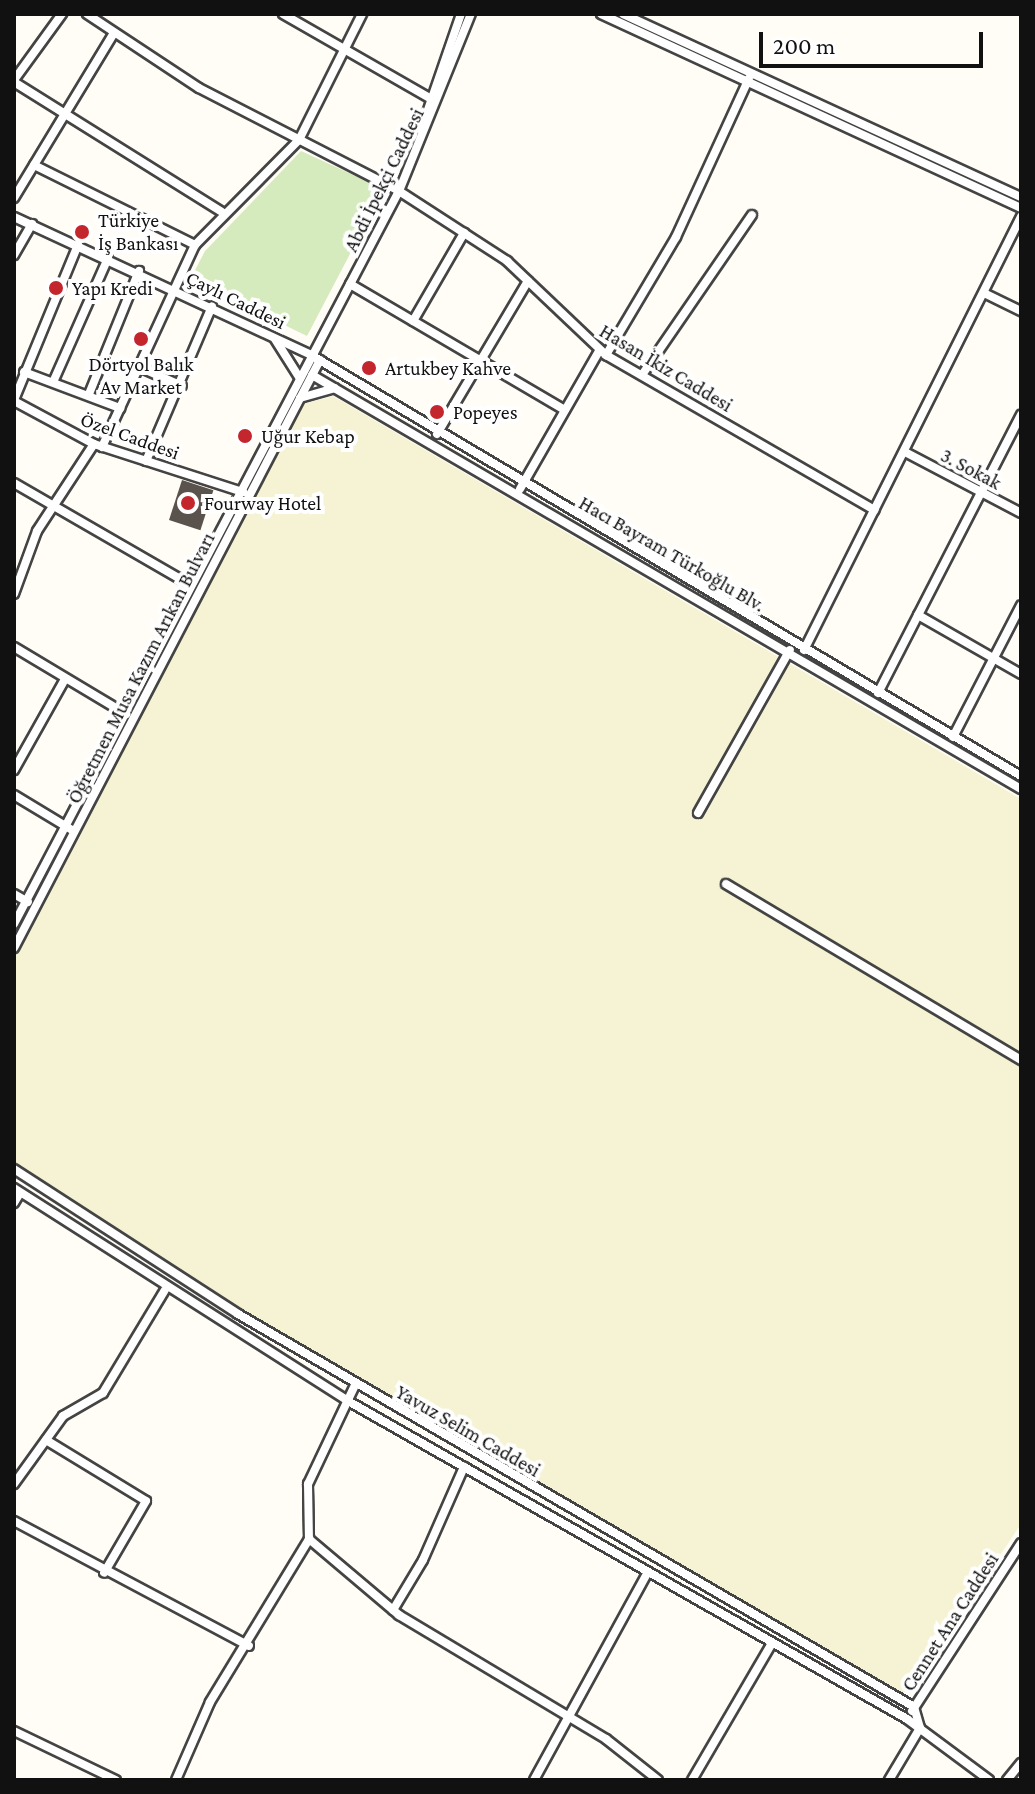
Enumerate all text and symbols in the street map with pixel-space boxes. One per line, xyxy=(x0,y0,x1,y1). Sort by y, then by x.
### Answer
scale bar xyxy=(763,16,987,66)
text: 200 m xyxy=(773,32,835,59)
street label: Abdi İpekçi Caddesi xyxy=(339,104,429,256)
place label: Türkiye İş Bankası xyxy=(98,208,178,255)
marker: Türkiye İş Bankası xyxy=(73,223,91,241)
street label: Çaylı Caddesi xyxy=(182,265,290,335)
place label: Yapı Kredi xyxy=(72,276,153,300)
marker: Yapı Kredi xyxy=(47,279,65,297)
street label: Hasan İkiz Caddesi xyxy=(595,319,737,417)
marker: Dörtyol Balık Av Market xyxy=(132,330,150,348)
place label: Dörtyol Balık Av Market xyxy=(88,352,194,399)
place label: Artukbey Kahve xyxy=(385,356,511,380)
marker: Artukbey Kahve xyxy=(360,359,378,377)
place label: Popeyes xyxy=(453,400,517,424)
marker: Popeyes xyxy=(428,403,446,421)
street label: Özel Caddesi xyxy=(77,407,183,465)
place label: Uğur Kebap xyxy=(261,424,355,448)
marker: Uğur Kebap xyxy=(236,427,254,445)
street label: 3. Sokak xyxy=(937,443,1005,495)
place label: Fourway Hotel xyxy=(204,491,321,515)
street label: Hacı Bayram Türkoğlu Blv. xyxy=(575,491,769,617)
marker: Fourway Hotel xyxy=(179,494,197,512)
street label: Öğretmen Musa Kazım Arıkan Bulvarı xyxy=(62,528,220,808)
street label: Yavuz Selim Caddesi xyxy=(391,1380,545,1482)
street label: Cennet Ana Caddesi xyxy=(896,1548,1004,1696)

